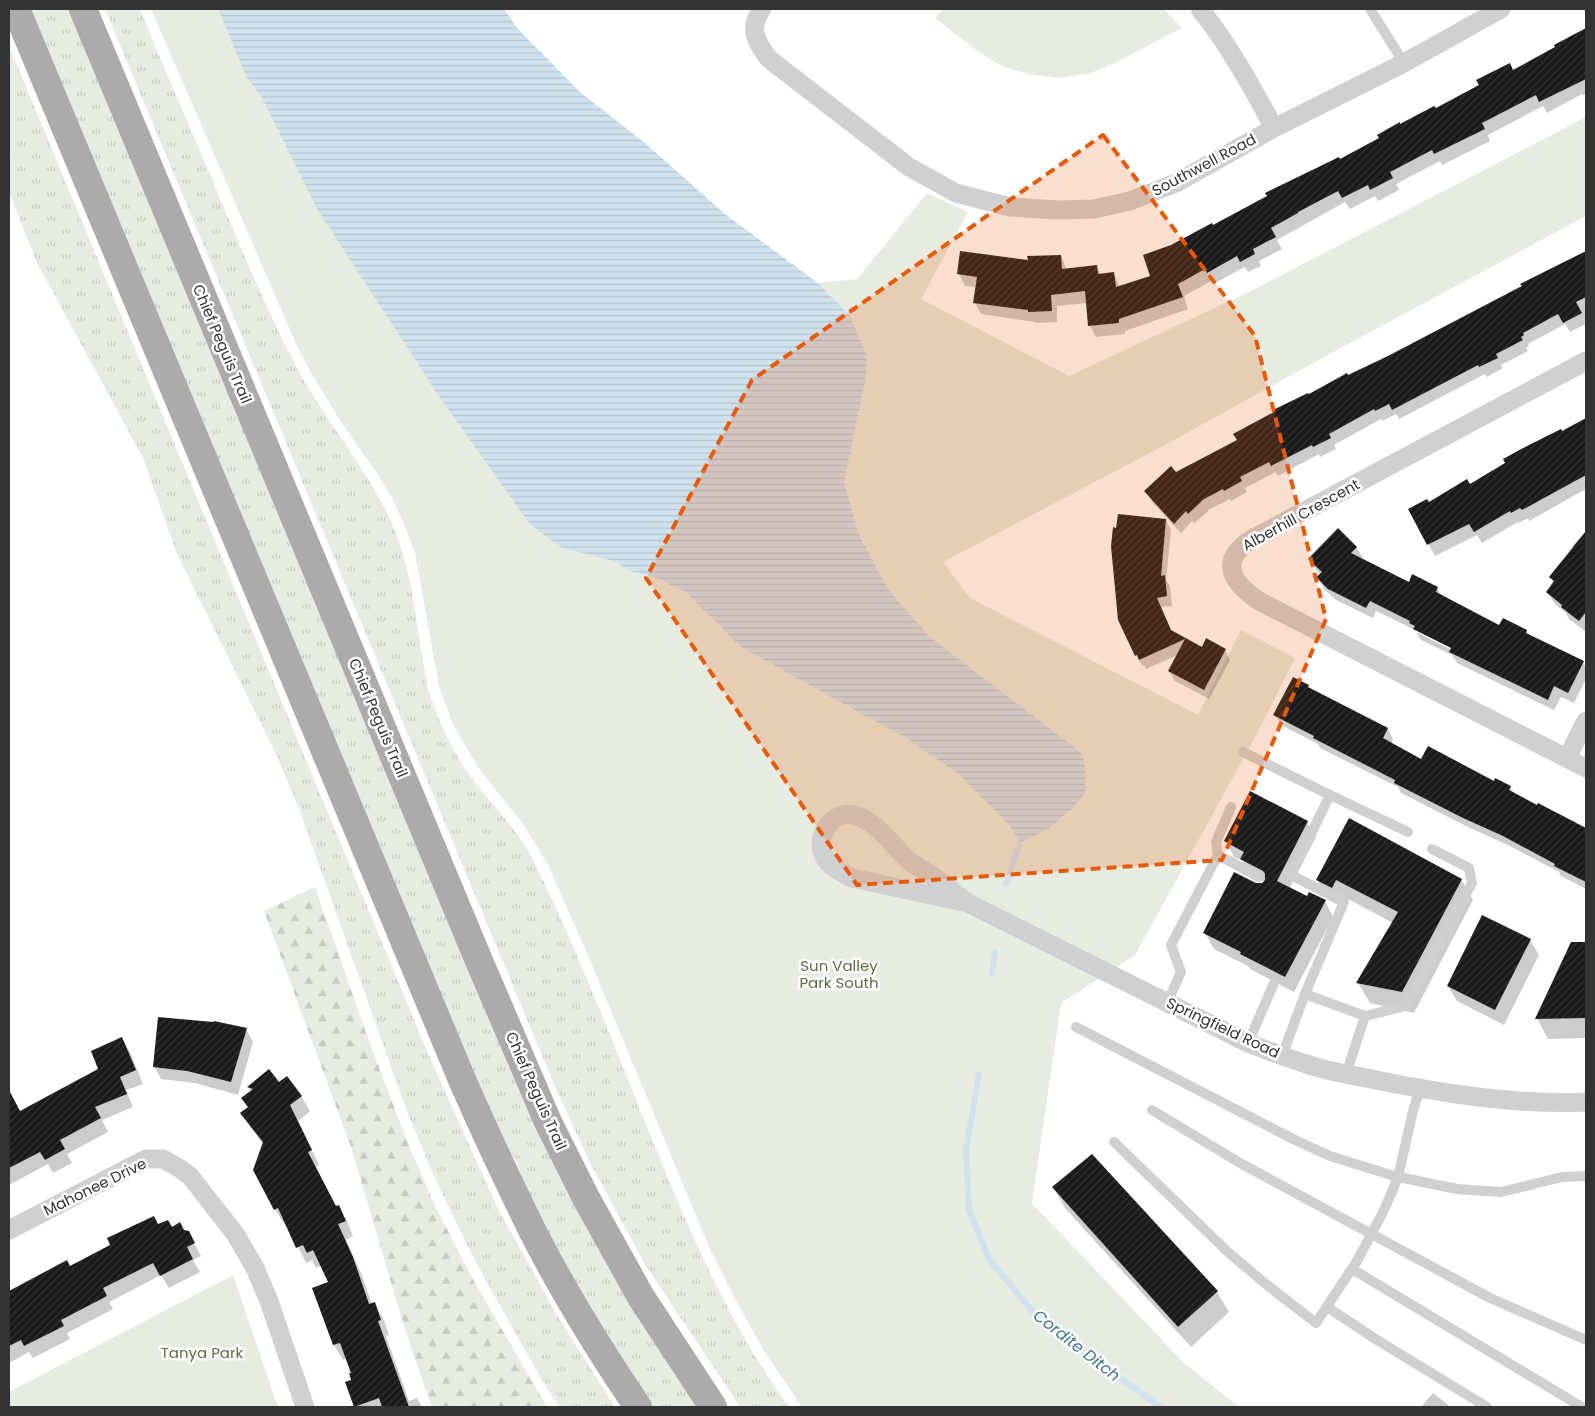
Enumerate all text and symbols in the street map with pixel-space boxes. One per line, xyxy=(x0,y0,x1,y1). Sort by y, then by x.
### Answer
street label: Southwell Road xyxy=(1148,128,1259,201)
street label: Chief Peguis Trail xyxy=(188,281,257,407)
street label: Alberhill Crescent xyxy=(1238,474,1363,556)
street label: Chief Peguis Trail xyxy=(344,655,413,781)
park label: Sun Valley Park South xyxy=(799,955,879,993)
street label: Springfield Road xyxy=(1163,992,1283,1063)
street label: Chief Peguis Trail xyxy=(501,1028,572,1153)
street label: Mahonee Drive xyxy=(40,1153,150,1221)
water label: Cordite Ditch xyxy=(1028,1304,1125,1387)
park label: Tanya Park xyxy=(161,1342,244,1363)

